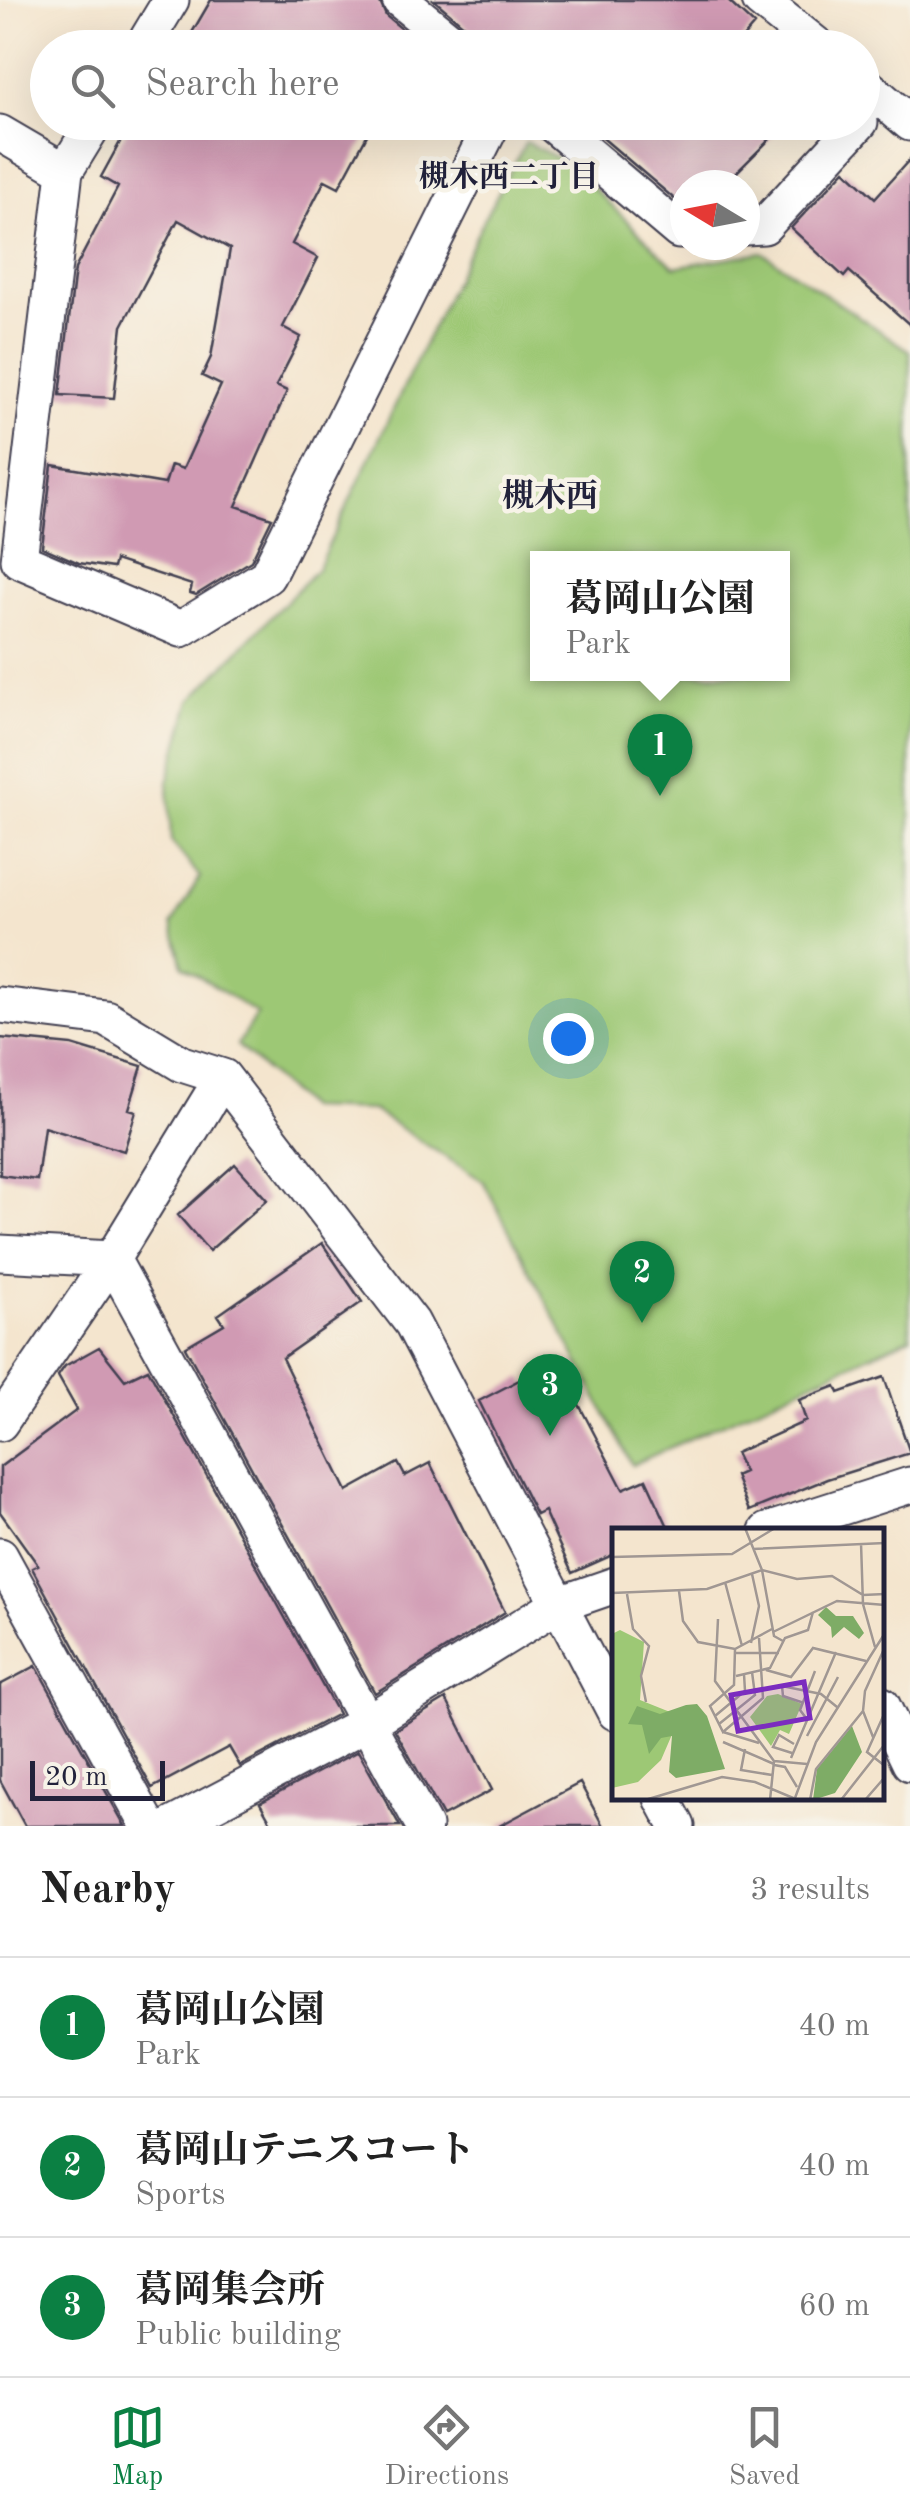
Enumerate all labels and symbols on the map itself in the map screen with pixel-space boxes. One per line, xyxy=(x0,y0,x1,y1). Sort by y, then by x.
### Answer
district label: 槻木西二丁目 xyxy=(419,160,599,193)
north arrow xyxy=(670,170,760,260)
district label: 槻木西 xyxy=(502,478,598,514)
pin: 1 xyxy=(628,714,692,796)
your location xyxy=(543,1013,594,1064)
pin: 2 xyxy=(610,1240,674,1323)
pin: 3 xyxy=(518,1354,582,1436)
inset map xyxy=(612,1528,885,1801)
scale bar xyxy=(30,1756,165,1800)

